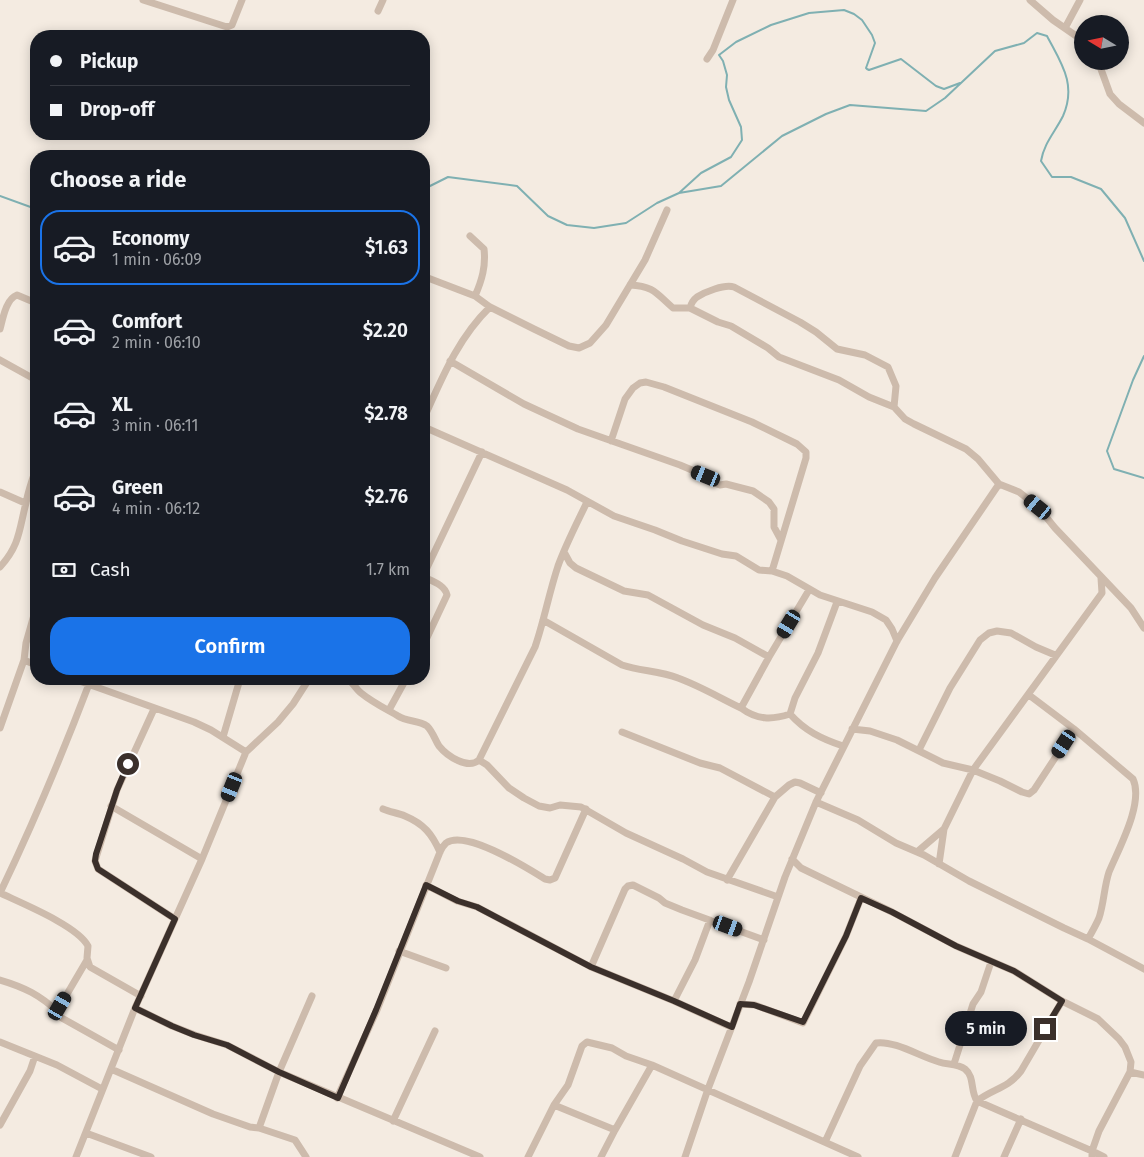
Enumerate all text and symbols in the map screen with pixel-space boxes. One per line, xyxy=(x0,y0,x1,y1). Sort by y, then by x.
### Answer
north arrow xyxy=(1074,15,1129,70)
map controls xyxy=(1074,15,1129,70)
text: Pickup xyxy=(80,50,138,73)
text: Drop-off xyxy=(80,98,154,121)
text: Choose a ride xyxy=(50,166,186,193)
icon: car xyxy=(52,225,97,270)
text: Economy xyxy=(112,227,189,250)
text: $1.63 xyxy=(365,236,408,259)
text: 1 min · 06:09 xyxy=(112,250,202,269)
icon: car xyxy=(52,308,97,353)
text: Comfort xyxy=(112,310,182,333)
text: $2.20 xyxy=(363,319,408,342)
text: 2 min · 06:10 xyxy=(112,333,201,352)
icon: car xyxy=(52,391,97,436)
text: XL xyxy=(112,393,133,416)
text: $2.78 xyxy=(364,402,408,425)
text: 3 min · 06:11 xyxy=(112,416,198,435)
car xyxy=(689,463,722,489)
icon: car xyxy=(52,474,97,519)
text: Green xyxy=(112,476,163,499)
text: $2.76 xyxy=(365,485,408,508)
car xyxy=(1021,492,1054,522)
text: 4 min · 06:12 xyxy=(112,499,200,518)
icon: cash xyxy=(50,556,78,584)
text: Cash xyxy=(90,558,131,581)
text: 1.7 km xyxy=(366,560,410,579)
car xyxy=(774,607,803,641)
button: Confirm xyxy=(50,617,410,675)
car xyxy=(1049,727,1078,761)
route start xyxy=(117,753,139,775)
car xyxy=(219,770,244,804)
car xyxy=(711,914,744,938)
car xyxy=(46,989,73,1023)
callout: 5 min xyxy=(945,1012,1028,1046)
route end xyxy=(1034,1018,1056,1040)
text: 5 min xyxy=(966,1019,1006,1038)

